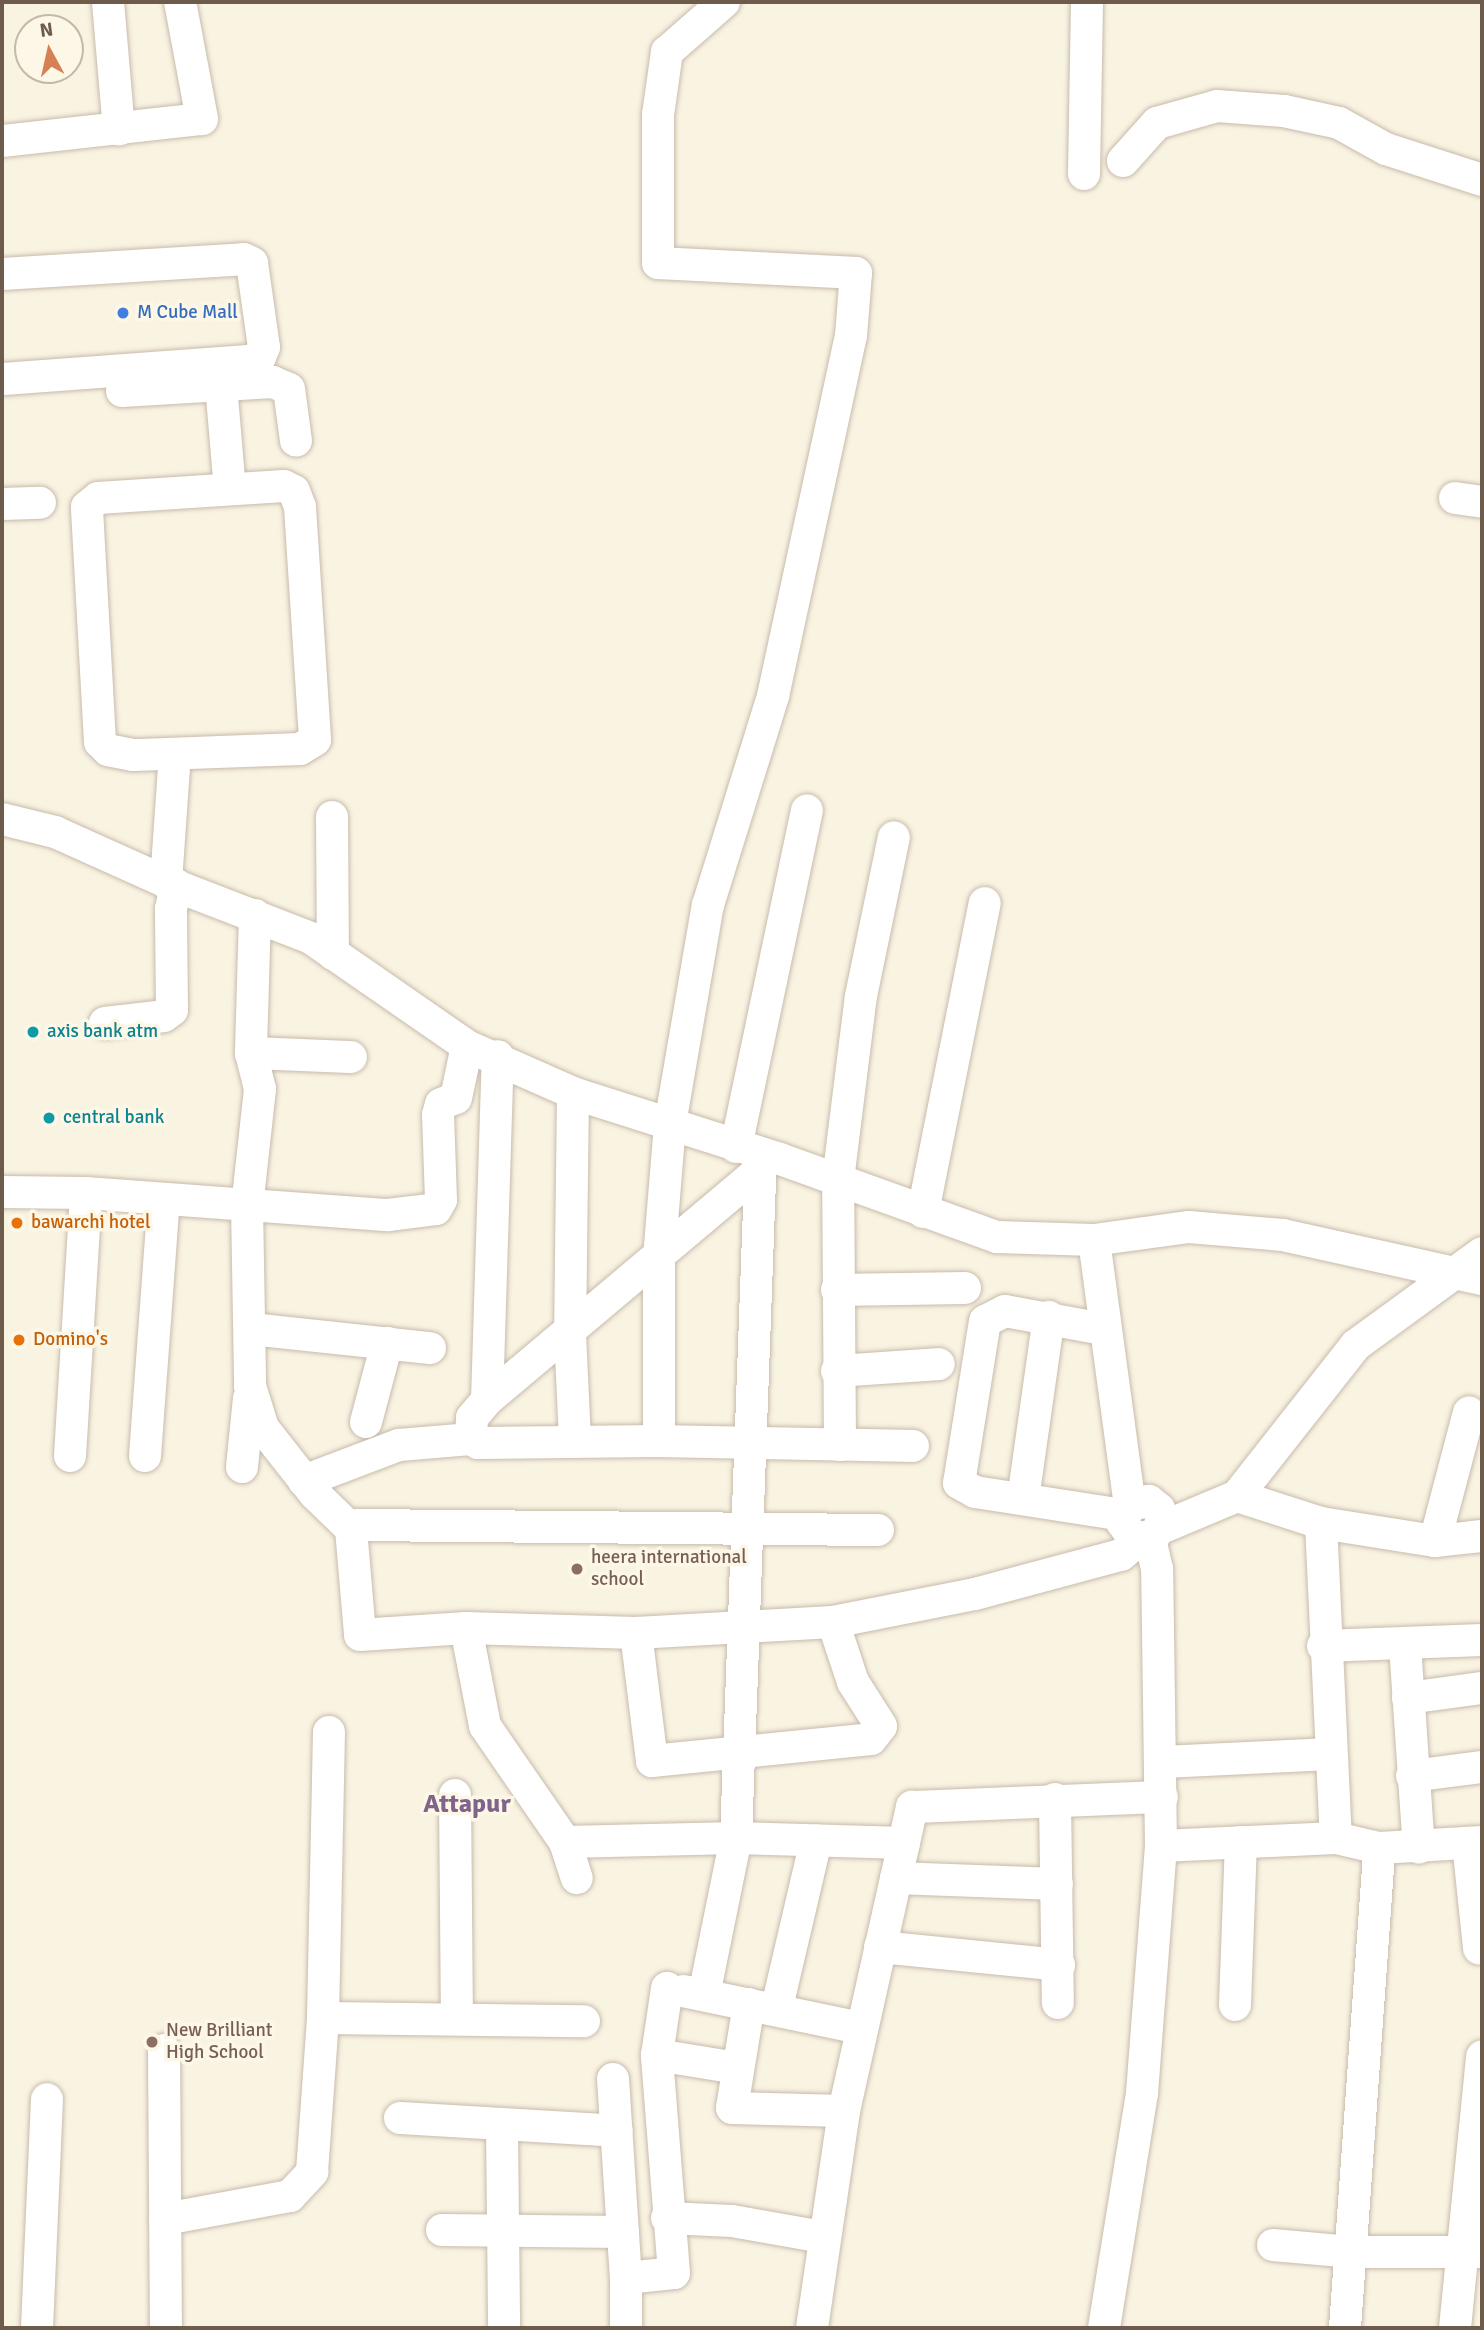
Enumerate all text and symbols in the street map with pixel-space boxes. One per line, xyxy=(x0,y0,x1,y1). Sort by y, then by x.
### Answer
north arrow xyxy=(14,14,84,84)
text: N xyxy=(38,17,55,43)
place label: M Cube Mall xyxy=(137,302,238,324)
marker: M Cube Mall xyxy=(115,305,131,321)
place label: axis bank atm xyxy=(47,1021,158,1043)
marker: axis bank atm xyxy=(25,1024,41,1040)
place label: central bank xyxy=(63,1107,164,1129)
marker: central bank xyxy=(41,1110,57,1126)
place label: bawarchi hotel xyxy=(31,1212,150,1234)
marker: bawarchi hotel xyxy=(9,1215,25,1231)
place label: Domino's xyxy=(33,1329,108,1351)
marker: Domino's xyxy=(11,1332,27,1348)
place label: heera international school xyxy=(591,1547,747,1591)
marker: heera international school xyxy=(569,1561,585,1577)
district label: Attapur xyxy=(423,1789,511,1821)
place label: New Brilliant High School xyxy=(166,2020,272,2064)
marker: New Brilliant High School xyxy=(144,2034,160,2050)

